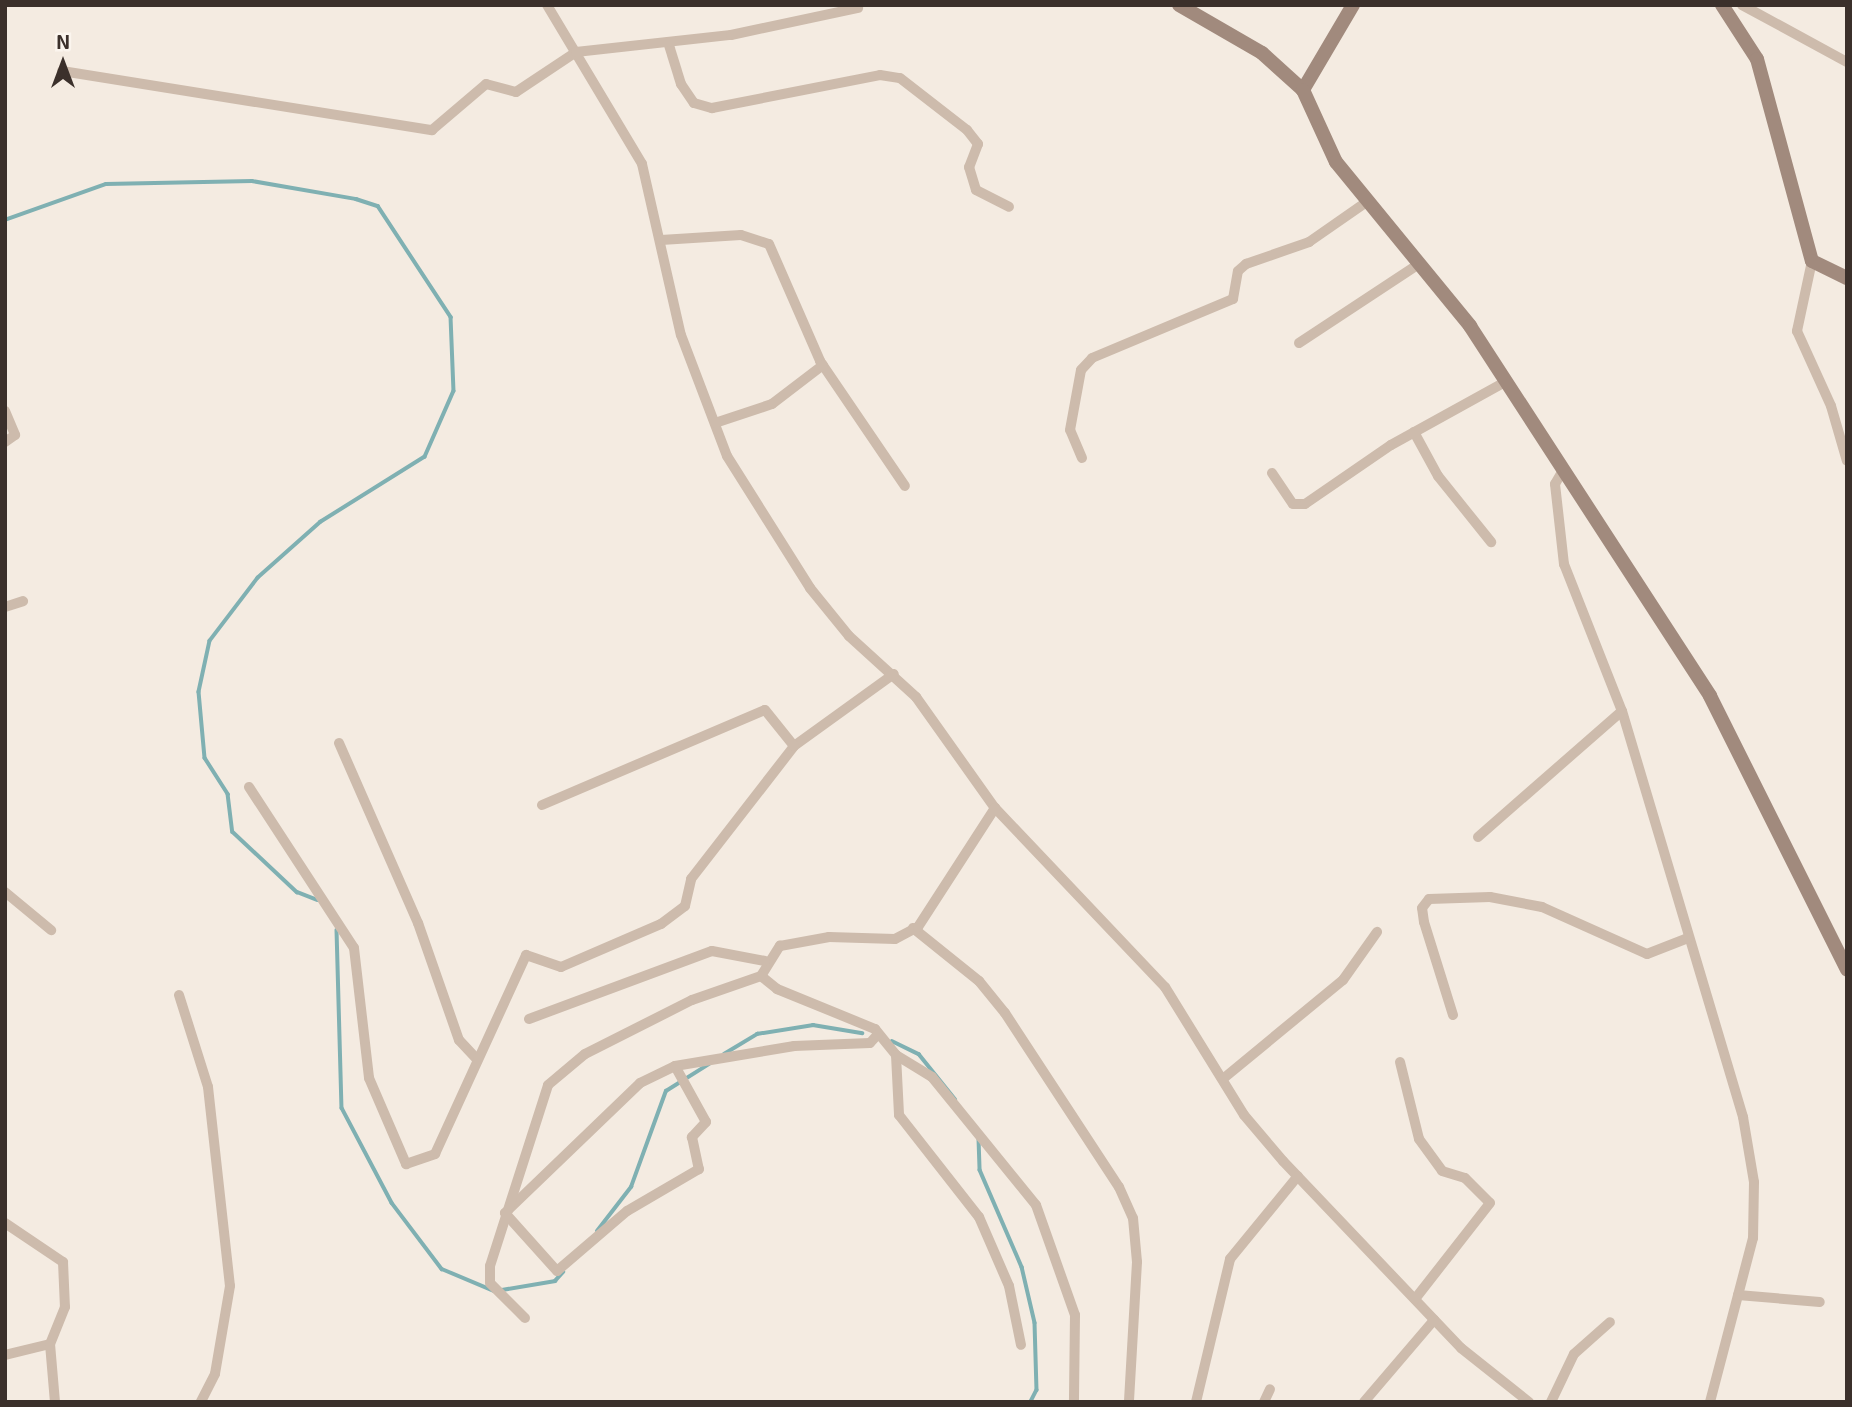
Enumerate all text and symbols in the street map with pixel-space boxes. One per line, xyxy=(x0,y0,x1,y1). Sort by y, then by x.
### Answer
north arrow xyxy=(28,28,98,98)
text: N xyxy=(56,30,70,53)

